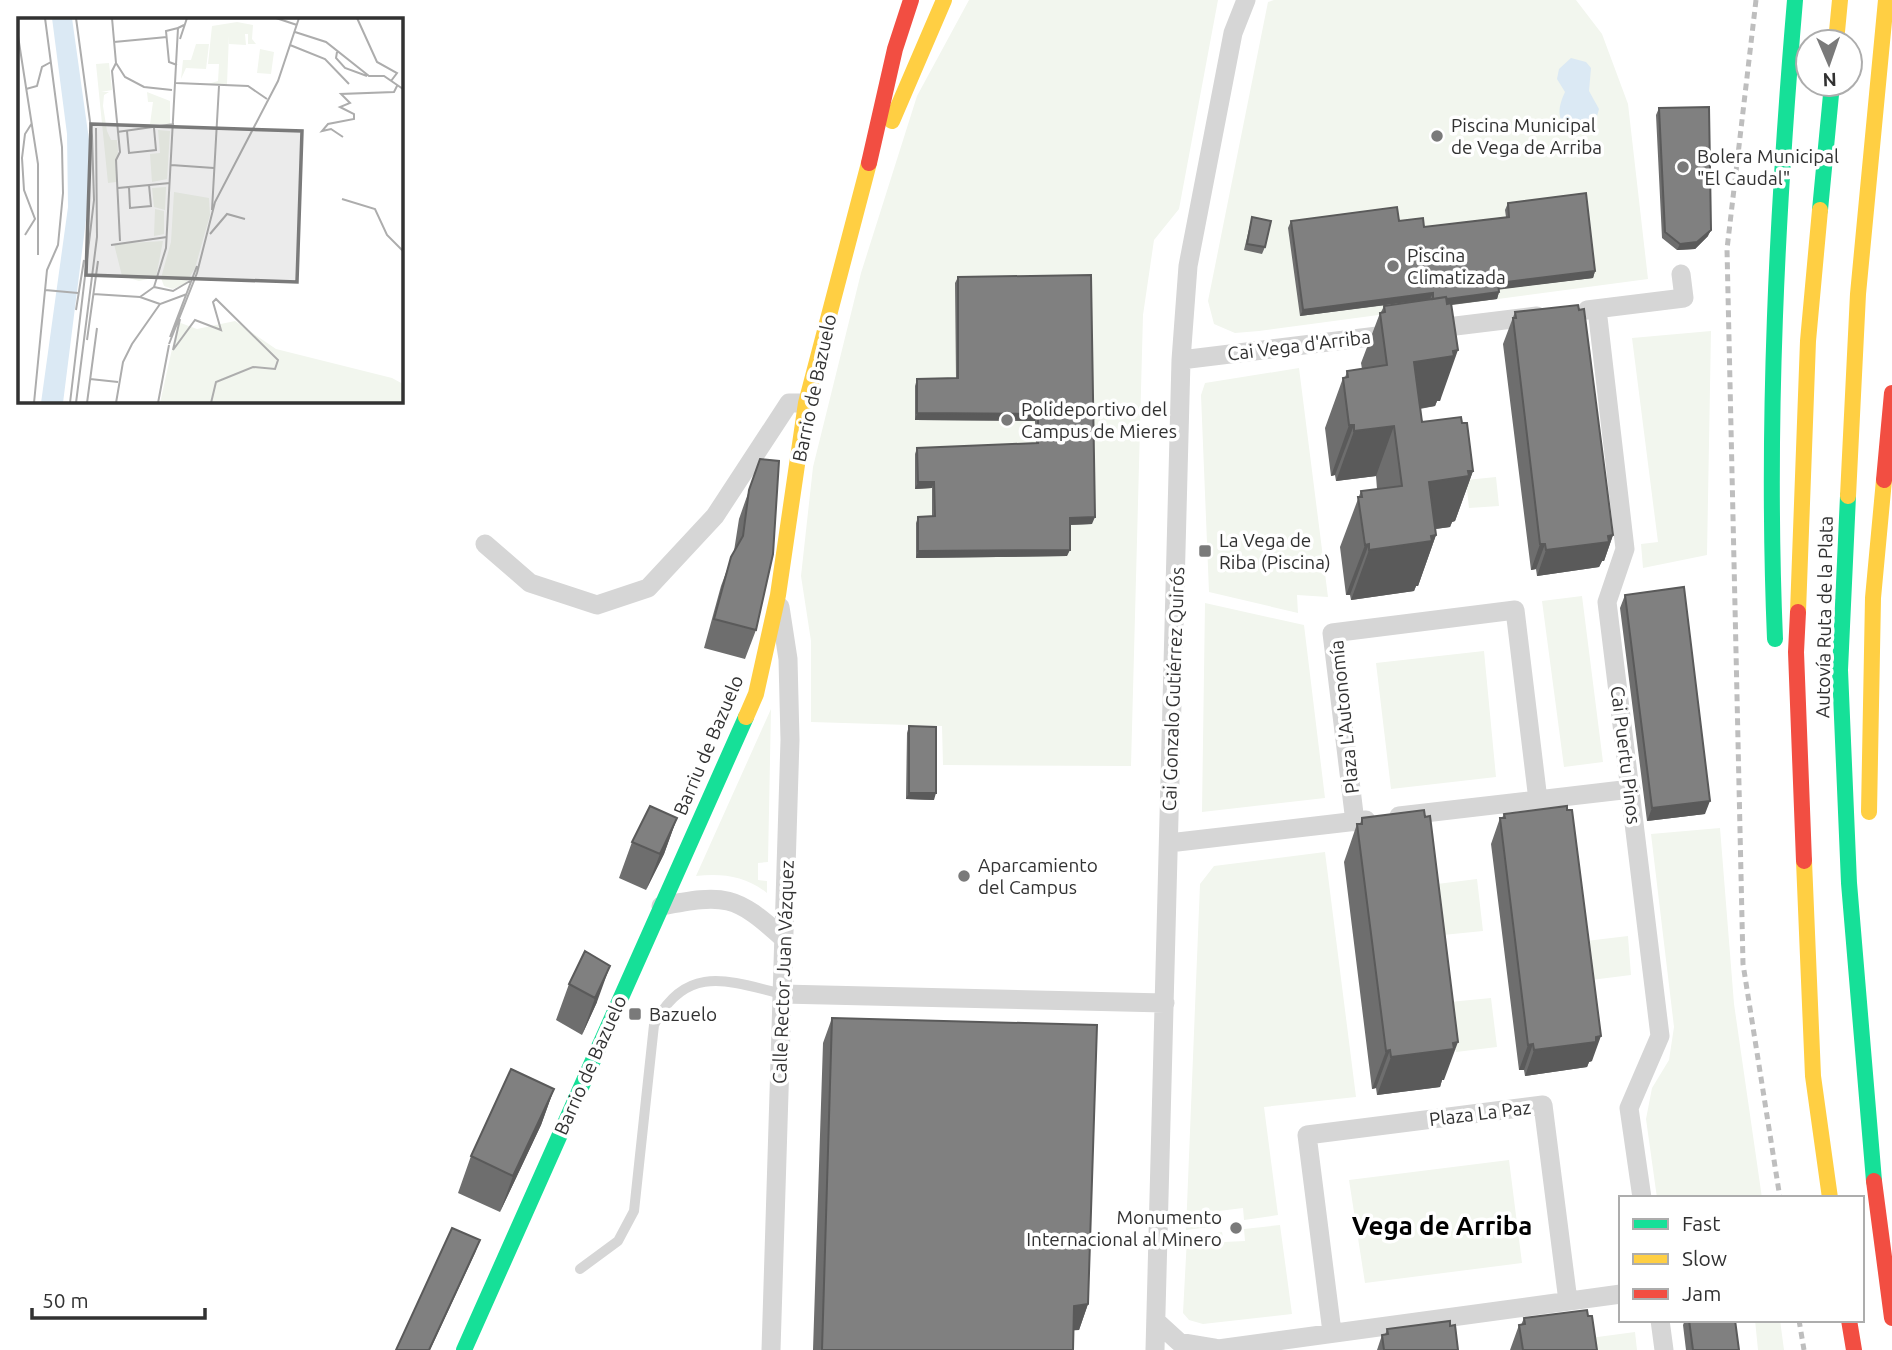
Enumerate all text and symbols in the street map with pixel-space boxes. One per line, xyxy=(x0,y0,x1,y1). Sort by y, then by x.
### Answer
inset map xyxy=(18,18,402,402)
north arrow xyxy=(1794,28,1864,98)
text: N xyxy=(1822,69,1837,91)
place label: Piscina Municipal de Vega de Arriba xyxy=(1451,114,1602,158)
marker: Piscina Municipal de Vega de Arriba xyxy=(1429,128,1445,144)
place label: Bolera Municipal "El Caudal" xyxy=(1697,145,1839,189)
marker: Bolera Municipal "El Caudal" xyxy=(1675,159,1691,175)
place label: Piscina Climatizada xyxy=(1407,244,1506,288)
marker: Piscina Climatizada xyxy=(1385,258,1401,274)
street label: Barrio de Bazuelo xyxy=(788,312,840,464)
street label: Cai Vega d'Arriba xyxy=(1226,325,1372,365)
place label: Polideportivo del Campus de Mieres xyxy=(1021,398,1177,442)
marker: Polideportivo del Campus de Mieres xyxy=(999,412,1015,428)
street label: Autovía Ruta de la Plata xyxy=(1811,516,1837,718)
place label: La Vega de Riba (Piscina) xyxy=(1219,529,1331,573)
marker: La Vega de Riba (Piscina) xyxy=(1197,543,1213,559)
street label: Cai Gonzalo Gutiérrez Quirós xyxy=(1158,566,1188,812)
street label: Plaza L'Autonomía xyxy=(1325,639,1363,795)
street label: Barriu de Bazuelo xyxy=(669,672,747,818)
street label: Cai Puertu Pinos xyxy=(1607,685,1645,825)
place label: Aparcamiento del Campus xyxy=(978,854,1098,898)
street label: Calle Rector Juan Vázquez xyxy=(768,859,798,1084)
marker: Aparcamiento del Campus xyxy=(956,868,972,884)
street label: Barrio de Bazuelo xyxy=(549,992,631,1138)
place label: Bazuelo xyxy=(649,1003,717,1025)
marker: Bazuelo xyxy=(627,1006,643,1022)
street label: Plaza La Paz xyxy=(1428,1096,1532,1130)
legend xyxy=(1619,1196,1864,1322)
place label: Monumento Internacional al Minero xyxy=(1026,1206,1222,1250)
district label: Vega de Arriba xyxy=(1352,1211,1532,1240)
text: Fast xyxy=(1682,1211,1720,1235)
marker: Monumento Internacional al Minero xyxy=(1228,1220,1244,1236)
text: Slow xyxy=(1682,1246,1727,1270)
scale bar xyxy=(32,1276,205,1320)
text: Jam xyxy=(1682,1281,1721,1305)
text: 50 m xyxy=(42,1288,89,1312)

